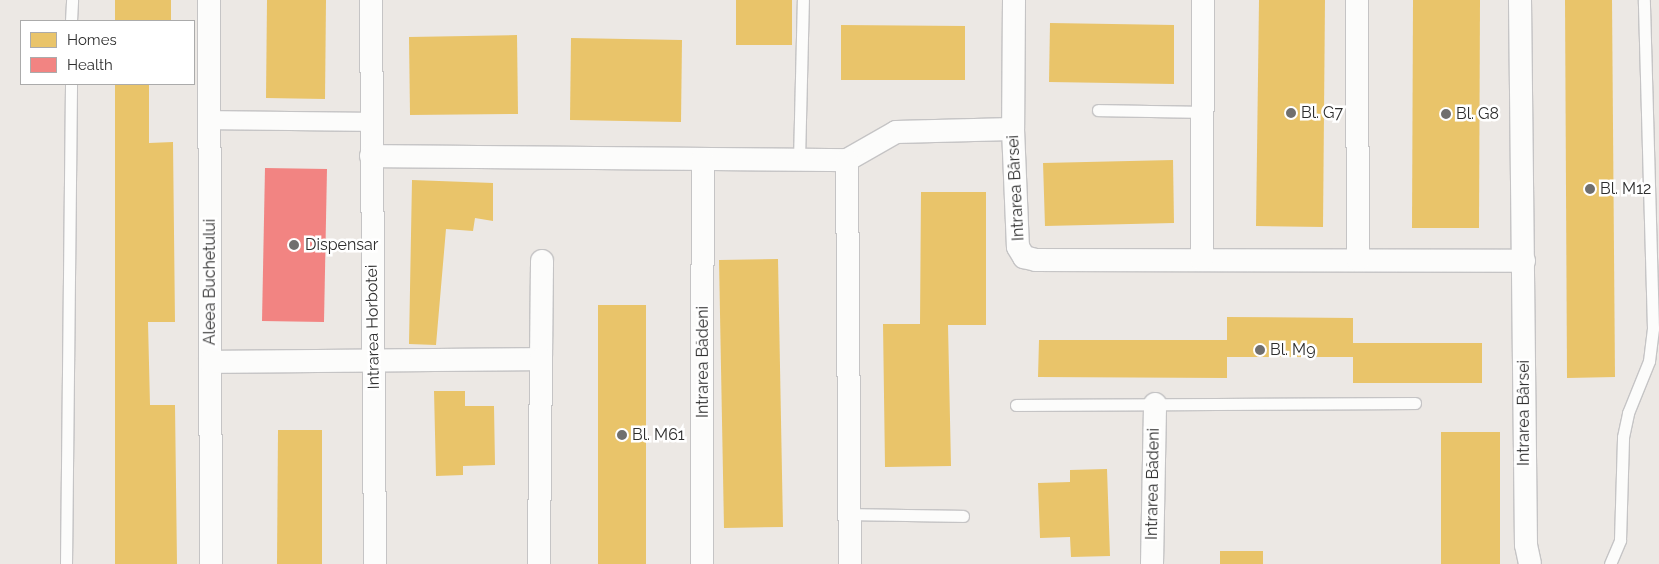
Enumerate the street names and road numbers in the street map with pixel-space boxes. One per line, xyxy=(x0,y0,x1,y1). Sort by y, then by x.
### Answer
street label: Intrarea Bârsei xyxy=(1004,135,1028,241)
street label: Aleea Buchetului xyxy=(200,219,220,345)
street label: Intrarea Horbotei xyxy=(362,265,384,389)
street label: Intrarea Bădeni xyxy=(693,306,713,418)
street label: Intrarea Bârsei xyxy=(1514,360,1534,466)
street label: Intrarea Bădeni xyxy=(1142,428,1164,540)

